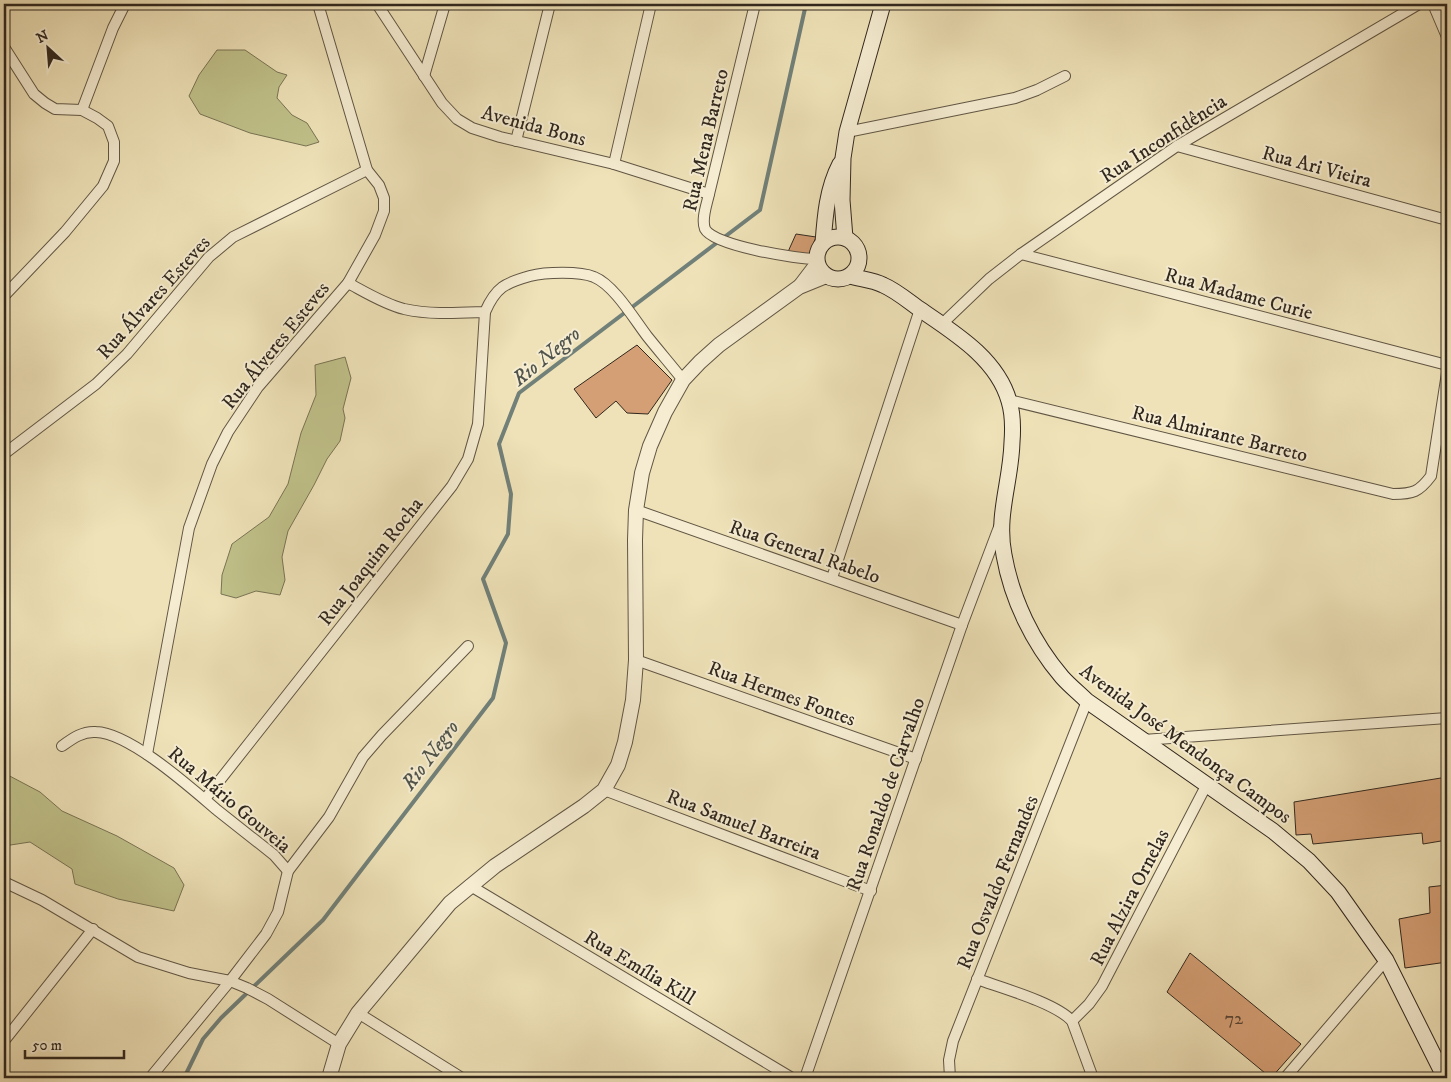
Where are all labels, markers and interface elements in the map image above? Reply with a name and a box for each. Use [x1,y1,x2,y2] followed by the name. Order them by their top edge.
[22,22,72,72] north arrow
[34,26,52,48] text: N
[678,67,735,214] street label: Rua Mena Barreto
[1096,89,1232,189] street label: Rua Inconfidência
[479,100,589,152] street label: Avenida Bons
[1259,141,1375,194] street label: Rua Ari Vieira
[91,230,216,365] street label: Rua Álvares Esteves
[1162,263,1315,326] street label: Rua Madame Curie
[216,276,336,415] street label: Rua Álveres Esteves
[506,321,586,393] water label: Rio Negro
[1129,401,1310,468] street label: Rua Almirante Barreto
[313,492,429,631] street label: Rua Joaquim Rocha
[726,515,883,590] street label: Rua General Rabelo
[704,656,859,733] street label: Rua Hermes Fontes
[1074,659,1296,830] street label: Avenida José Mendonça Campos
[842,694,931,895] street label: Rua Ronaldo de Carvalho
[396,715,466,796] water label: Rio Negro
[162,741,296,859] street label: Rua Mário Gouveia
[663,784,825,867] street label: Rua Samuel Barreira
[952,792,1045,973] street label: Rua Osvaldo Fernandes
[1085,825,1176,970] street label: Rua Alzira Ornelas
[579,925,699,1011] street label: Rua Emília Kill
[1225,1008,1243,1030] house number: 72
[25,1027,124,1059] scale bar
[32,1036,62,1055] text: 50 m

